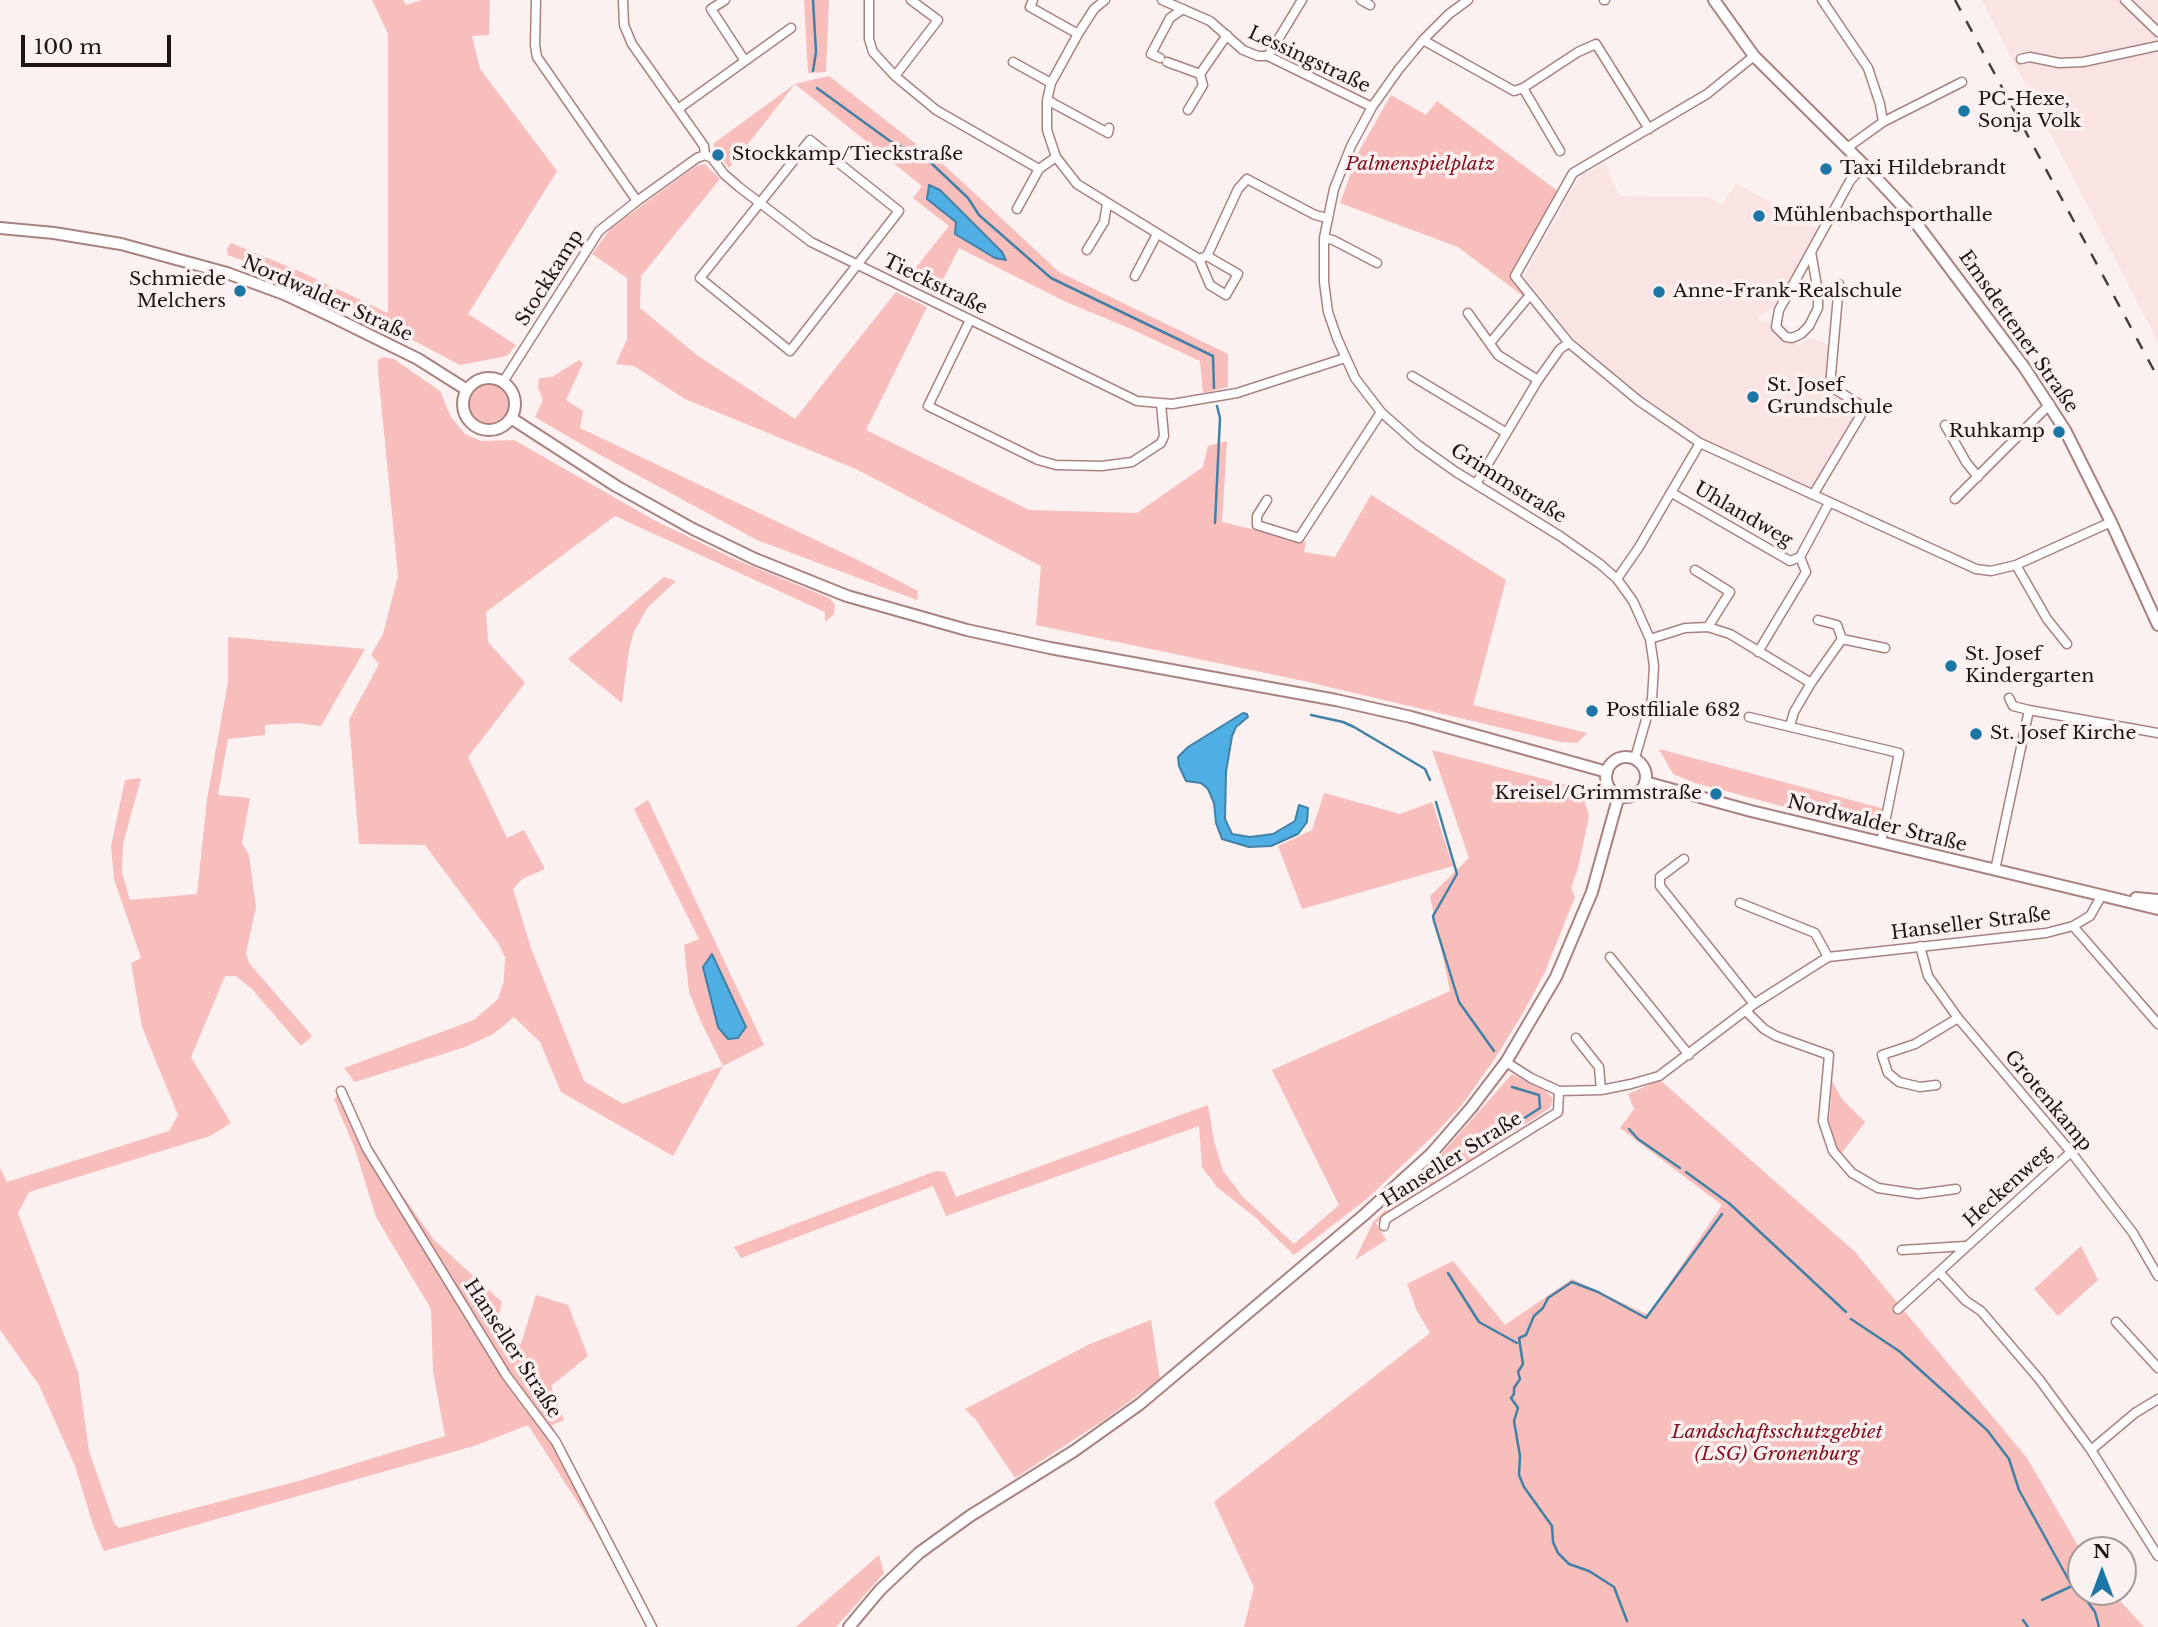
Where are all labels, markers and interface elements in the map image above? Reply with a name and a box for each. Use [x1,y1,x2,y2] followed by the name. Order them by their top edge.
[24,21,175,65] scale bar
[1244,22,1374,98] street label: Lessingstraße
[34,34,102,60] text: 100 m
[1978,89,2081,133] place label: PC-Hexe, Sonja Volk
[1956,103,1972,119] marker: PC-Hexe, Sonja Volk
[732,144,963,166] place label: Stockkamp/Tieckstraße
[710,147,726,163] marker: Stockkamp/Tieckstraße
[1345,154,1495,176] park label: Palmenspielplatz
[1840,158,2006,180] place label: Taxi Hildebrandt
[1818,161,1834,177] marker: Taxi Hildebrandt
[1773,205,1993,227] place label: Mühlenbachsporthalle
[1751,208,1767,224] marker: Mühlenbachsporthalle
[511,226,589,330] street label: Stockkamp
[1953,246,2083,418] street label: Emsdettener Straße
[879,250,991,320] street label: Tieckstraße
[238,251,416,347] street label: Nordwalder Straße
[129,269,226,313] place label: Schmiede Melchers
[1673,281,1902,303] place label: Anne-Frank-Realschule
[232,283,248,299] marker: Schmiede Melchers
[1651,284,1667,300] marker: Anne-Frank-Realschule
[1767,375,1893,419] place label: St. Josef Grundschule
[1745,389,1761,405] marker: St. Josef Grundschule
[1949,421,2045,443] place label: Ruhkamp
[2051,424,2067,440] marker: Ruhkamp
[1446,439,1570,529] street label: Grimmstraße
[1690,478,1796,552] street label: Uhlandweg
[1965,644,2094,688] place label: St. Josef Kindergarten
[1943,658,1959,674] marker: St. Josef Kindergarten
[1606,700,1740,722] place label: Postfiliale 682
[1584,703,1600,719] marker: Postfiliale 682
[1990,723,2136,745] place label: St. Josef Kirche
[1968,726,1984,742] marker: St. Josef Kirche
[1494,783,1702,805] place label: Kreisel/Grimmstraße
[1708,786,1724,802] marker: Kreisel/Grimmstraße
[1785,791,1969,857] street label: Nordwalder Straße
[1890,903,2052,945] street label: Hanseller Straße
[1999,1046,2097,1156] street label: Grotenkamp
[1378,1108,1526,1212] street label: Hanseller Straße
[1959,1141,2057,1233] street label: Heckenweg
[459,1275,565,1423] street label: Hanseller Straße
[1671,1422,1883,1466] park label: Landschaftsschutzgebiet (LSG) Gronenburg
[2067,1536,2137,1606] north arrow
[2093,1540,2111,1563] text: N

